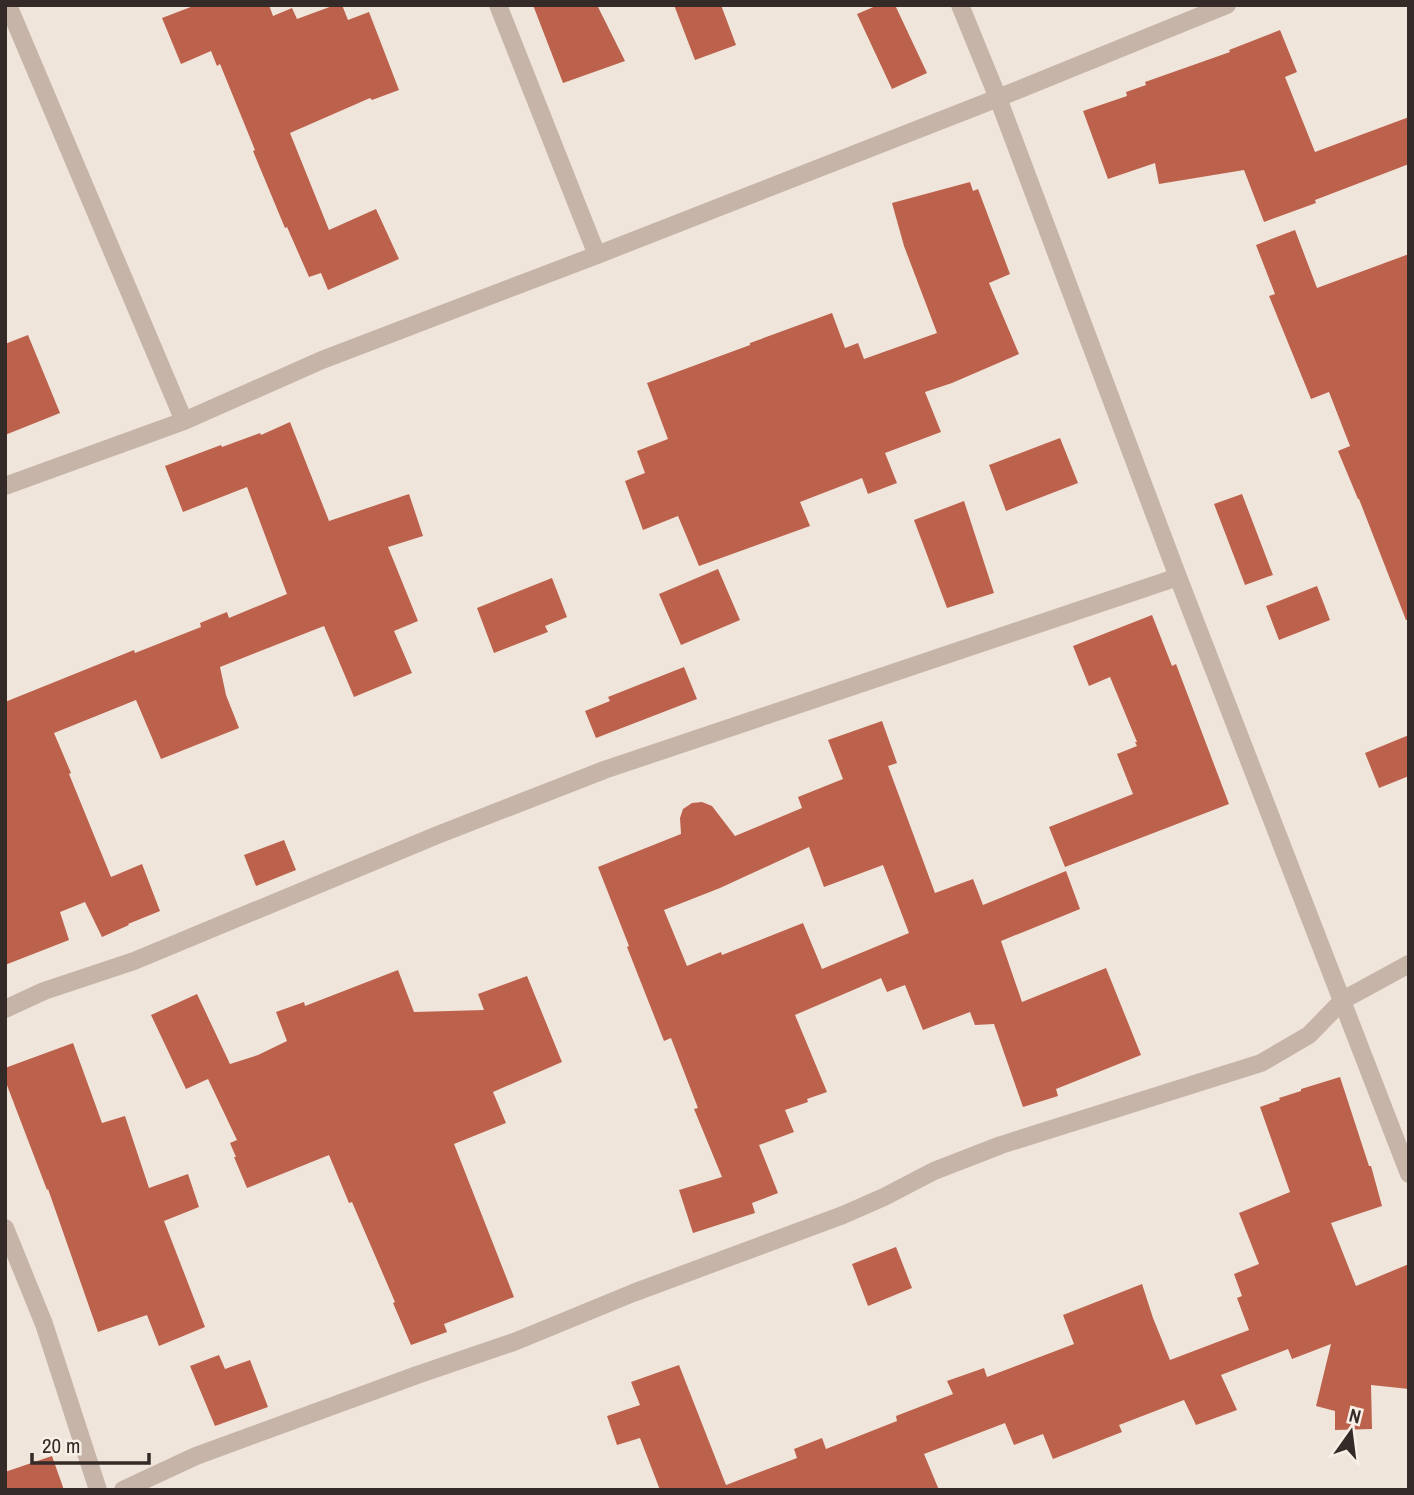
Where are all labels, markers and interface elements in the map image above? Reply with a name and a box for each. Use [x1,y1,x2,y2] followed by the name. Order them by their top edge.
[1316,1397,1386,1467] north arrow
[1347,1402,1364,1429] text: N
[32,1422,149,1466] scale bar
[42,1431,80,1460] text: 20 m

